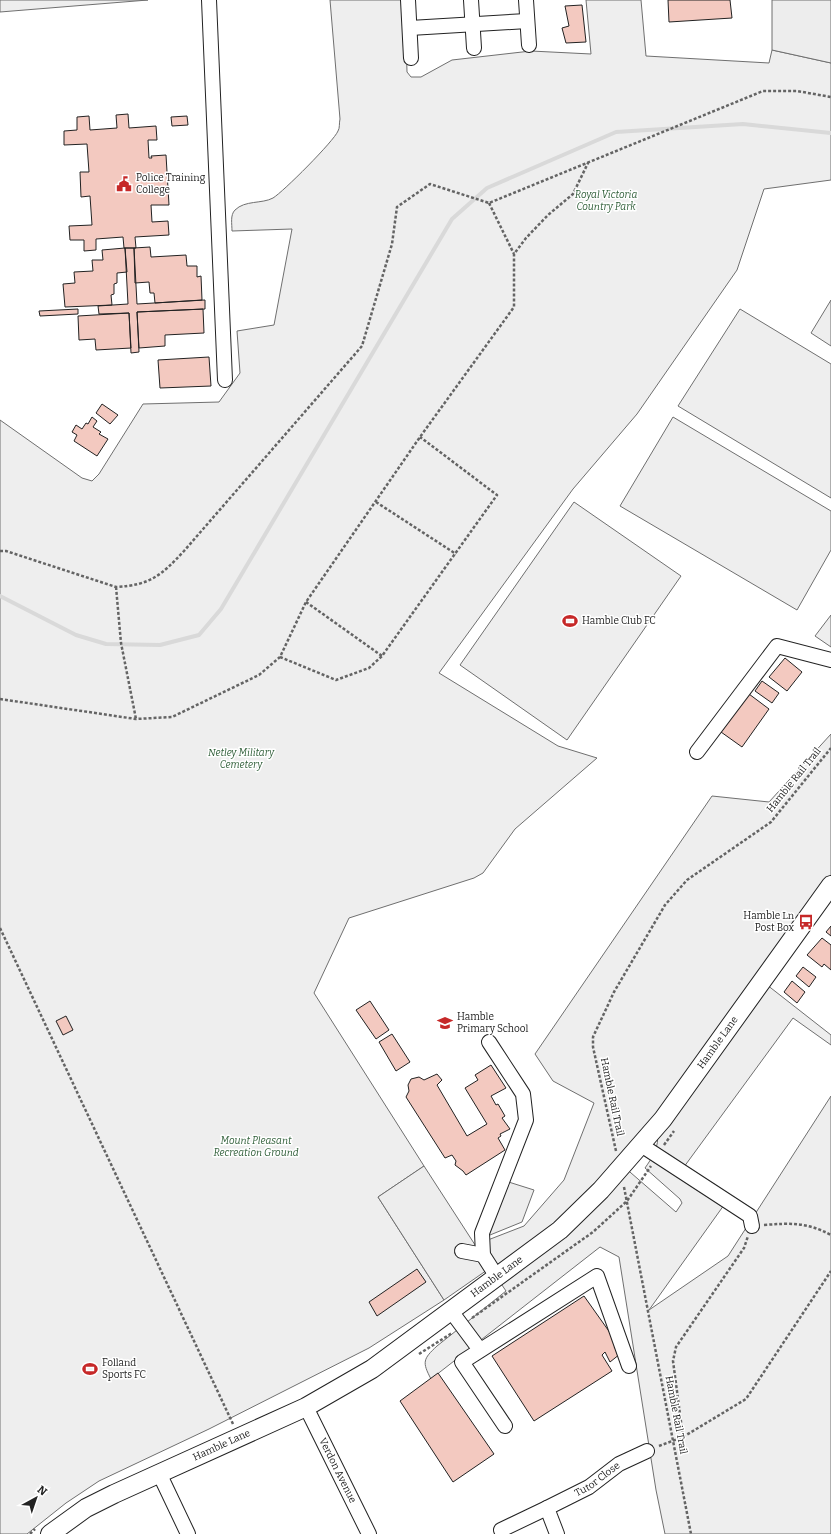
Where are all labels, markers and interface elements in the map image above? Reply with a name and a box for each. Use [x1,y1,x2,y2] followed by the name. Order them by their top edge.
[136,172,206,196] place label: Police Training College
[115,175,133,193] public building icon: Police Training College
[575,189,637,213] park label: Royal Victoria Country Park
[561,612,579,630] sports icon: Hamble Club FC
[582,615,656,627] place label: Hamble Club FC
[764,745,824,815] street label: Hamble Rail Trail
[208,747,275,771] park label: Netley Military Cemetery
[743,910,795,934] place label: Hamble Ln Post Box
[797,913,815,931] bus stop icon: Hamble Ln Post Box
[457,1011,529,1035] place label: Hamble Primary School
[436,1014,454,1032] school or university icon: Hamble Primary School
[695,1014,741,1071] street label: Hamble Lane
[598,1057,626,1137] street label: Hamble Rail Trail
[213,1135,299,1159] park label: Mount Pleasant Recreation Ground
[469,1253,525,1300] street label: Hamble Lane
[102,1357,146,1381] place label: Folland Sports FC
[81,1360,99,1378] sports icon: Folland Sports FC
[663,1375,690,1455] street label: Hamble Rail Trail
[191,1427,252,1463] street label: Hamble Lane
[316,1436,359,1505] street label: Verdon Avenue
[573,1459,622,1499] street label: Tutor Close
[16,1478,56,1518] north arrow
[35,1483,50,1499] text: N

